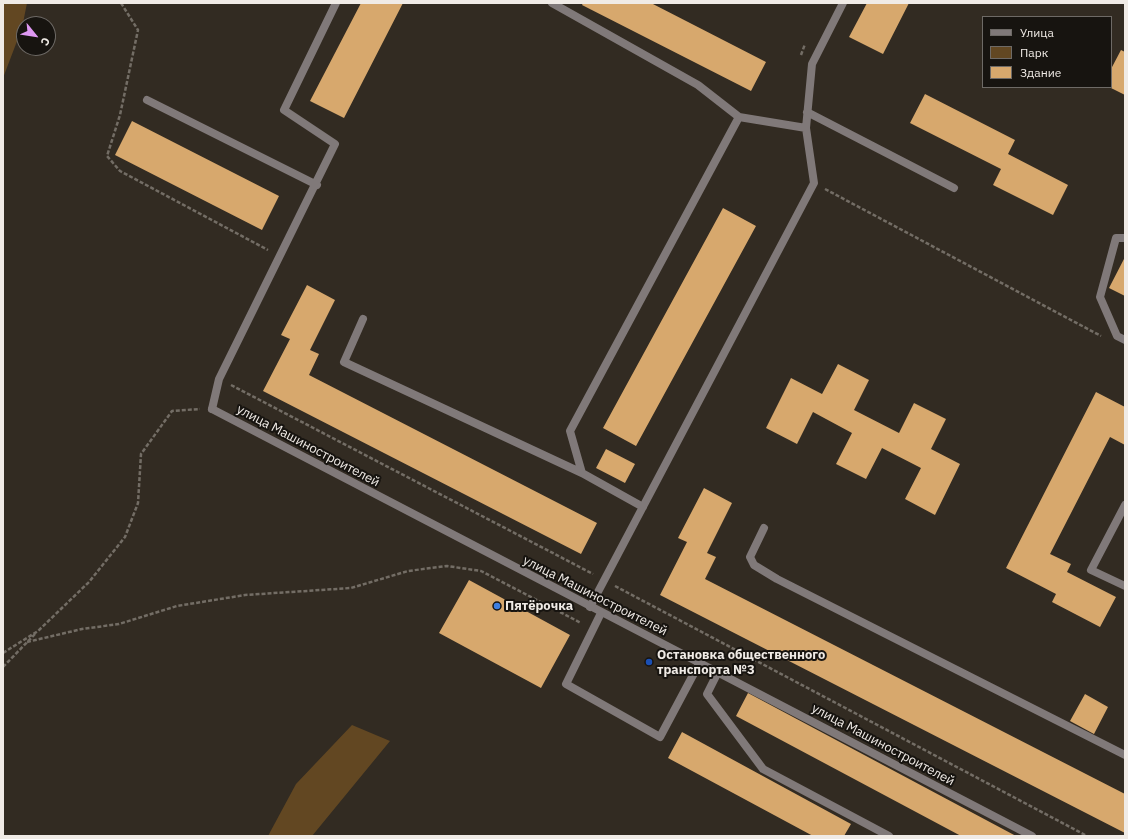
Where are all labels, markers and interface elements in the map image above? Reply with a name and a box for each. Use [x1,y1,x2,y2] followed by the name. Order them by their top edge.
[16,16,56,56] north arrow
[982,16,1112,88] legend
[1020,25,1054,40] text: Улица
[38,35,53,48] text: С
[1020,45,1048,60] text: Парк
[1020,65,1061,80] text: Здание
[234,402,382,490] street label: улица Машиностроителей
[520,553,670,639] street label: улица Машиностроителей
[505,598,573,614] place label: Пятёрочка
[492,601,502,611] marker: Пятёрочка
[657,647,825,678] place label: Остановка общественного транспорта №3
[644,657,654,667] marker: Остановка общественного транспорта №3
[809,701,957,789] street label: улица Машиностроителей

